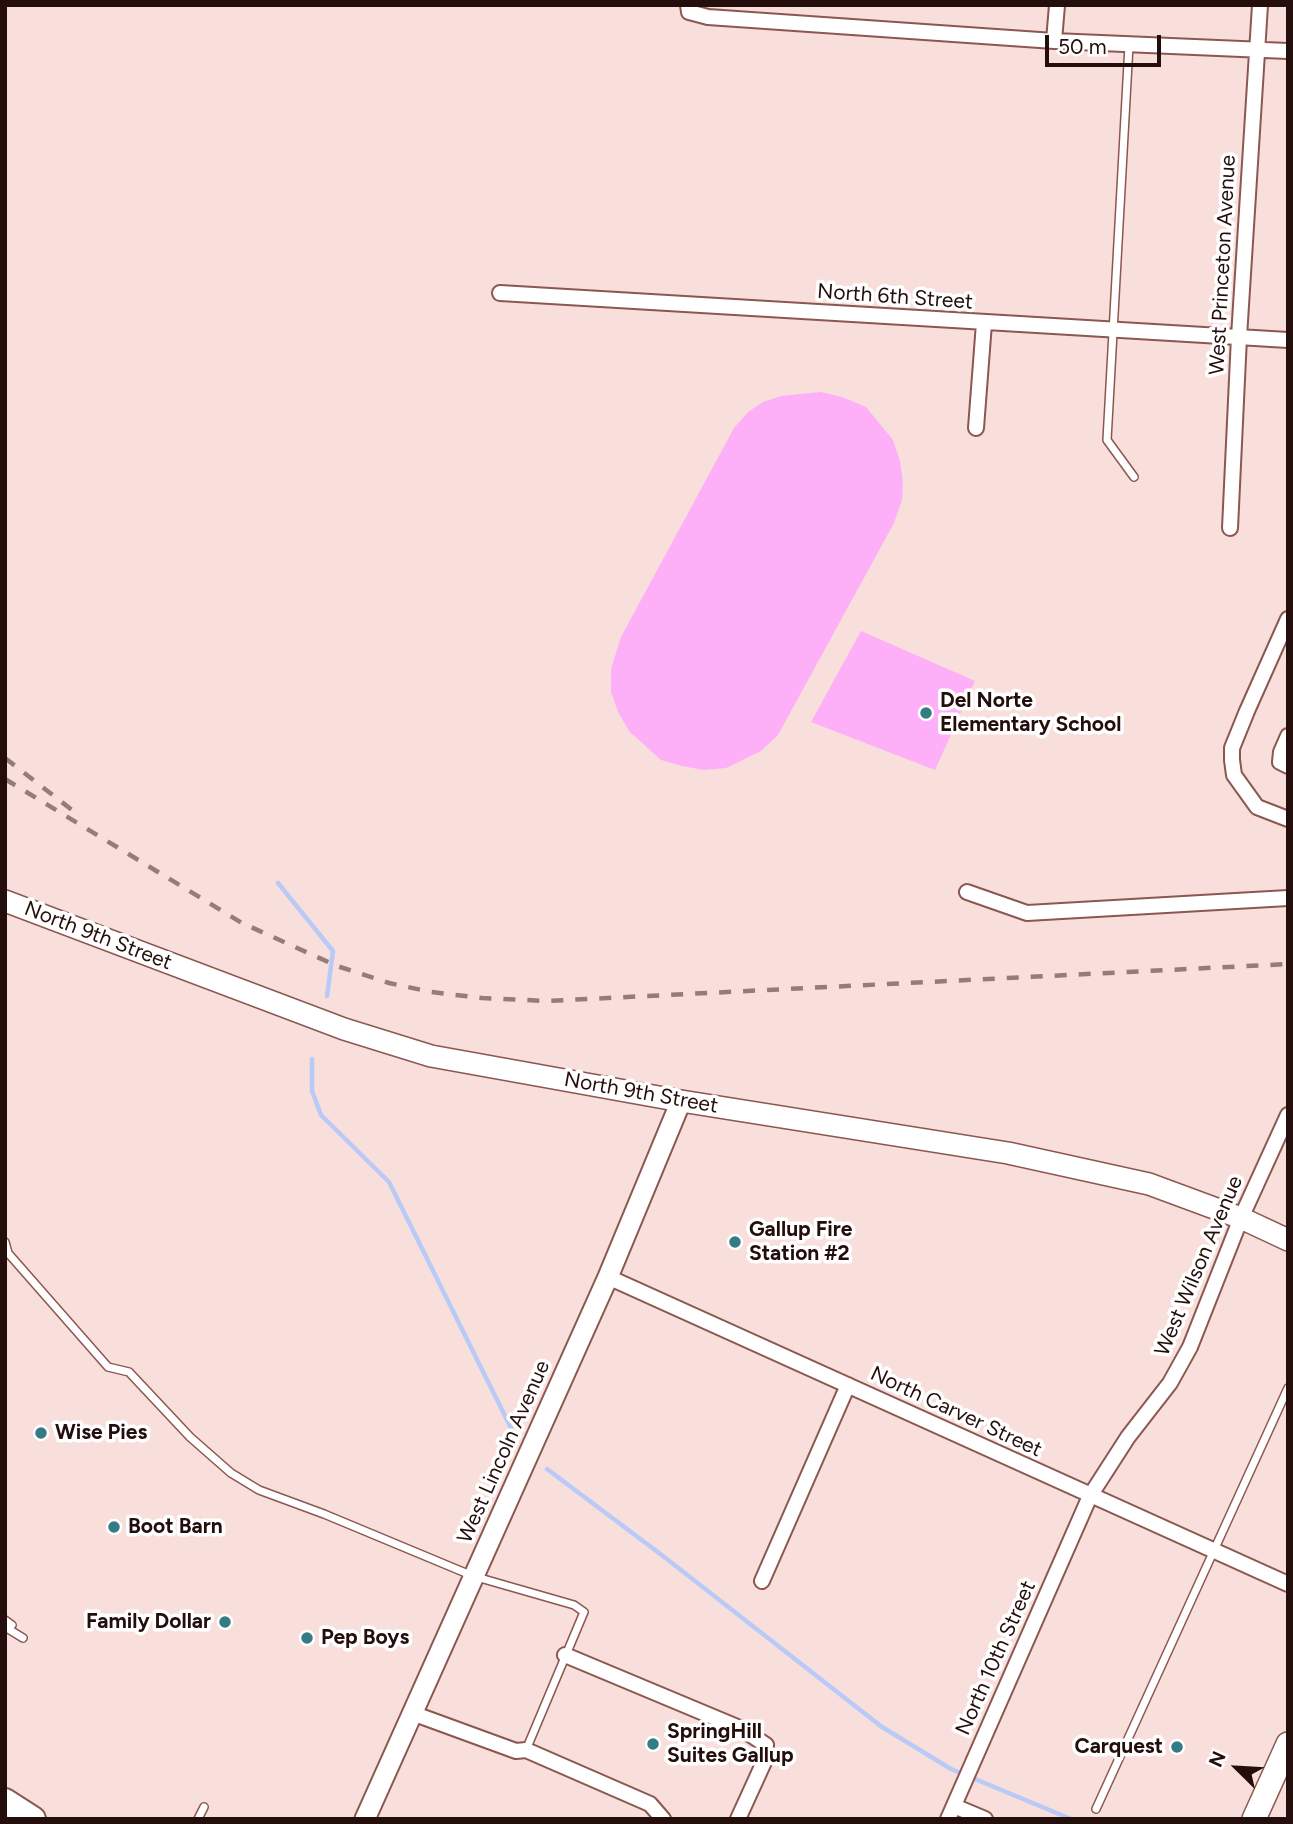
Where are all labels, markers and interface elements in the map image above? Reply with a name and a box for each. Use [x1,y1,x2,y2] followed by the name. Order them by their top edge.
[1048,21,1164,65] scale bar
[1058,34,1107,59] text: 50 m
[1205,154,1241,376] street label: West Princeton Avenue
[816,279,974,315] street label: North 6th Street
[940,688,1121,738] place label: Del Norte Elementary School
[918,705,934,721] marker: Del Norte Elementary School
[21,896,175,976] street label: North 9th Street
[562,1067,720,1119] street label: North 9th Street
[1150,1172,1248,1360] street label: West Wilson Avenue
[749,1217,852,1267] place label: Gallup Fire Station #2
[727,1234,743,1250] marker: Gallup Fire Station #2
[452,1357,556,1547] street label: West Lincoln Avenue
[866,1361,1046,1463] street label: North Carver Street
[55,1420,147,1446] place label: Wise Pies
[33,1425,49,1441] marker: Wise Pies
[128,1514,223,1540] place label: Boot Barn
[106,1519,122,1535] marker: Boot Barn
[951,1577,1041,1739] street label: North 10th Street
[86,1609,211,1635] place label: Family Dollar
[217,1614,233,1630] marker: Family Dollar
[321,1625,409,1651] place label: Pep Boys
[299,1630,315,1646] marker: Pep Boys
[667,1719,794,1769] place label: SpringHill Suites Gallup
[1202,1733,1272,1803] north arrow
[1074,1734,1163,1760] place label: Carquest
[645,1736,661,1752] marker: SpringHill Suites Gallup
[1169,1739,1185,1755] marker: Carquest
[1204,1748,1231,1771] text: N

